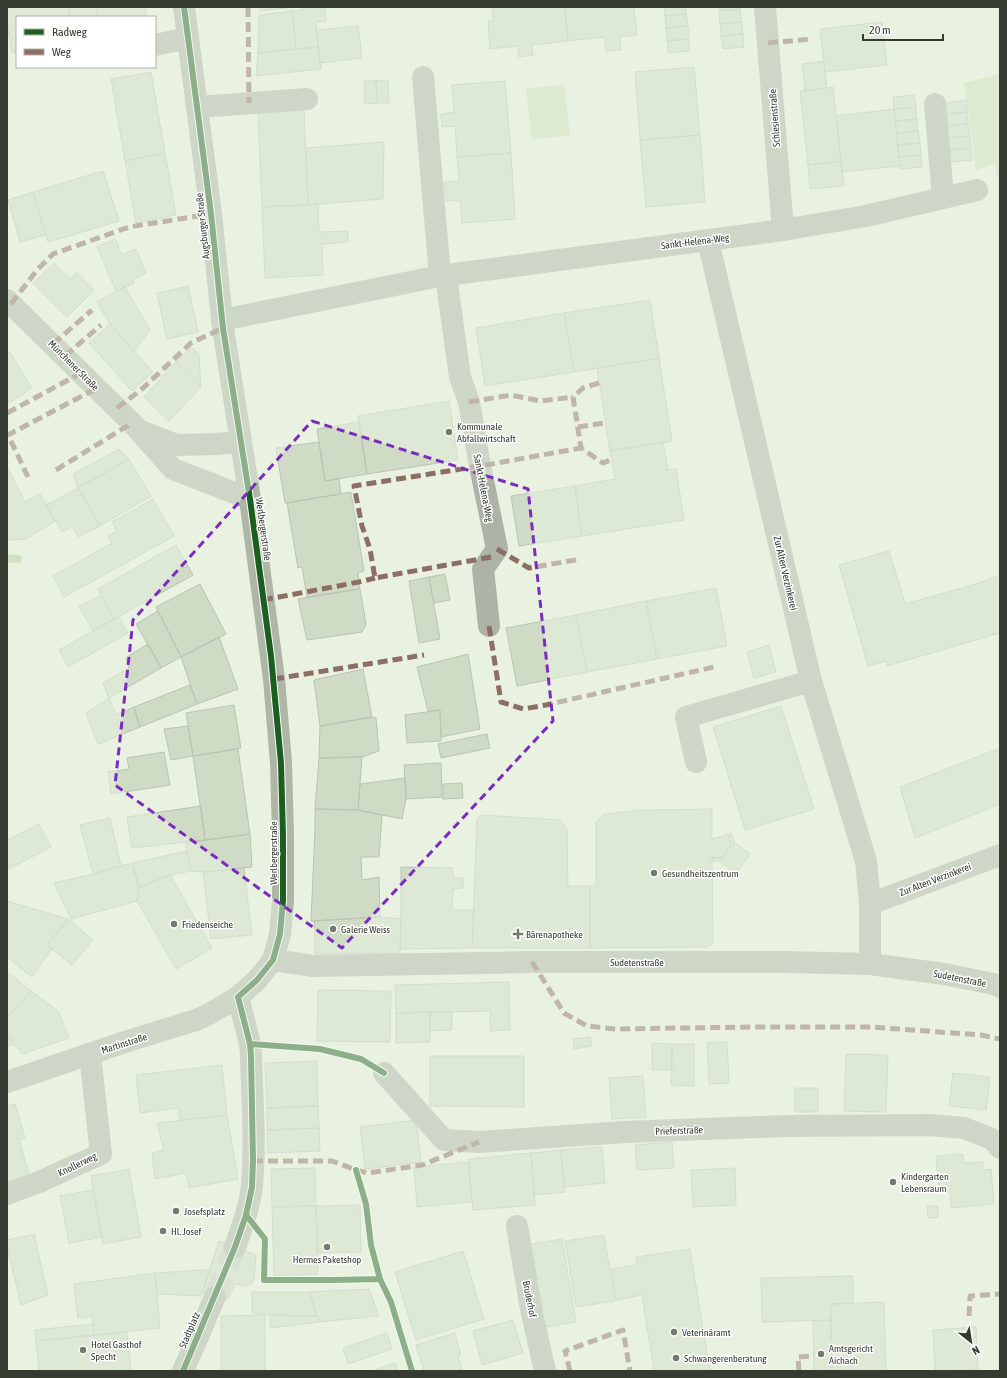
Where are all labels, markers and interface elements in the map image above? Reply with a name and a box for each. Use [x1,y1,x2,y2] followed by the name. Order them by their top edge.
[16,16,156,68] legend
[863,16,943,42] scale bar
[869,23,891,37] text: 20 m
[52,25,88,39] text: Radweg
[52,45,72,59] text: Weg
[767,88,782,147] street label: Schlesienstraße
[194,192,211,260] street label: Augsburger Straße
[660,232,731,251] street label: Sankt-Helena-Weg
[46,338,102,393] street label: Münchener Straße
[457,421,516,444] place label: Kommunale Abfallwirtschaft
[444,427,454,437] marker: Kommunale Abfallwirtschaft
[472,453,496,524] street label: Sankt-Helena-Weg
[254,497,273,562] street label: Werlbergerstraße
[772,535,799,611] street label: Zur Alten Verzinkerei
[268,821,279,885] street label: Werlbergerstraße
[898,861,973,898] street label: Zur Alten Verzinkerei
[649,868,659,878] marker: Gesundheitszentrum
[662,868,739,879] place label: Gesundheitszentrum
[169,919,179,929] marker: Friedenseiche
[182,919,234,930] place label: Friedenseiche
[328,924,338,934] marker: Galerie Weiss
[341,924,391,935] place label: Galerie Weiss
[513,929,523,939] marker: Bärenapotheke
[526,929,583,940] place label: Bärenapotheke
[610,957,664,968] street label: Sudetenstraße
[933,968,988,989] street label: Sudetenstraße
[100,1031,149,1056] street label: Martinstraße
[655,1124,704,1137] street label: Prieferstraße
[56,1150,99,1179] street label: Knollerweg
[901,1171,949,1194] place label: Kindergarten Lebensraum
[888,1177,898,1187] marker: Kindergarten Lebensraum
[171,1206,181,1216] marker: Josefsplatz
[184,1206,225,1217] place label: Josefsplatz
[158,1226,168,1236] marker: Hl. Josef
[171,1226,202,1237] place label: Hl. Josef
[322,1242,332,1252] marker: Hermes Paketshop
[293,1254,362,1265] place label: Hermes Paketshop
[521,1280,538,1319] street label: Bruderhof
[177,1310,202,1350] street label: Stadtplatz
[951,1322,991,1362] north arrow
[669,1327,679,1337] marker: Veterinäramt
[682,1327,731,1338] place label: Veterinäramt
[91,1339,142,1362] place label: Hotel Gasthof Specht
[829,1343,873,1366] place label: Amtsgericht Aichach
[970,1344,982,1357] text: N
[78,1345,88,1355] marker: Hotel Gasthof Specht
[816,1349,826,1359] marker: Amtsgericht Aichach
[671,1353,681,1363] marker: Schwangerenberatung
[684,1353,767,1364] place label: Schwangerenberatung

